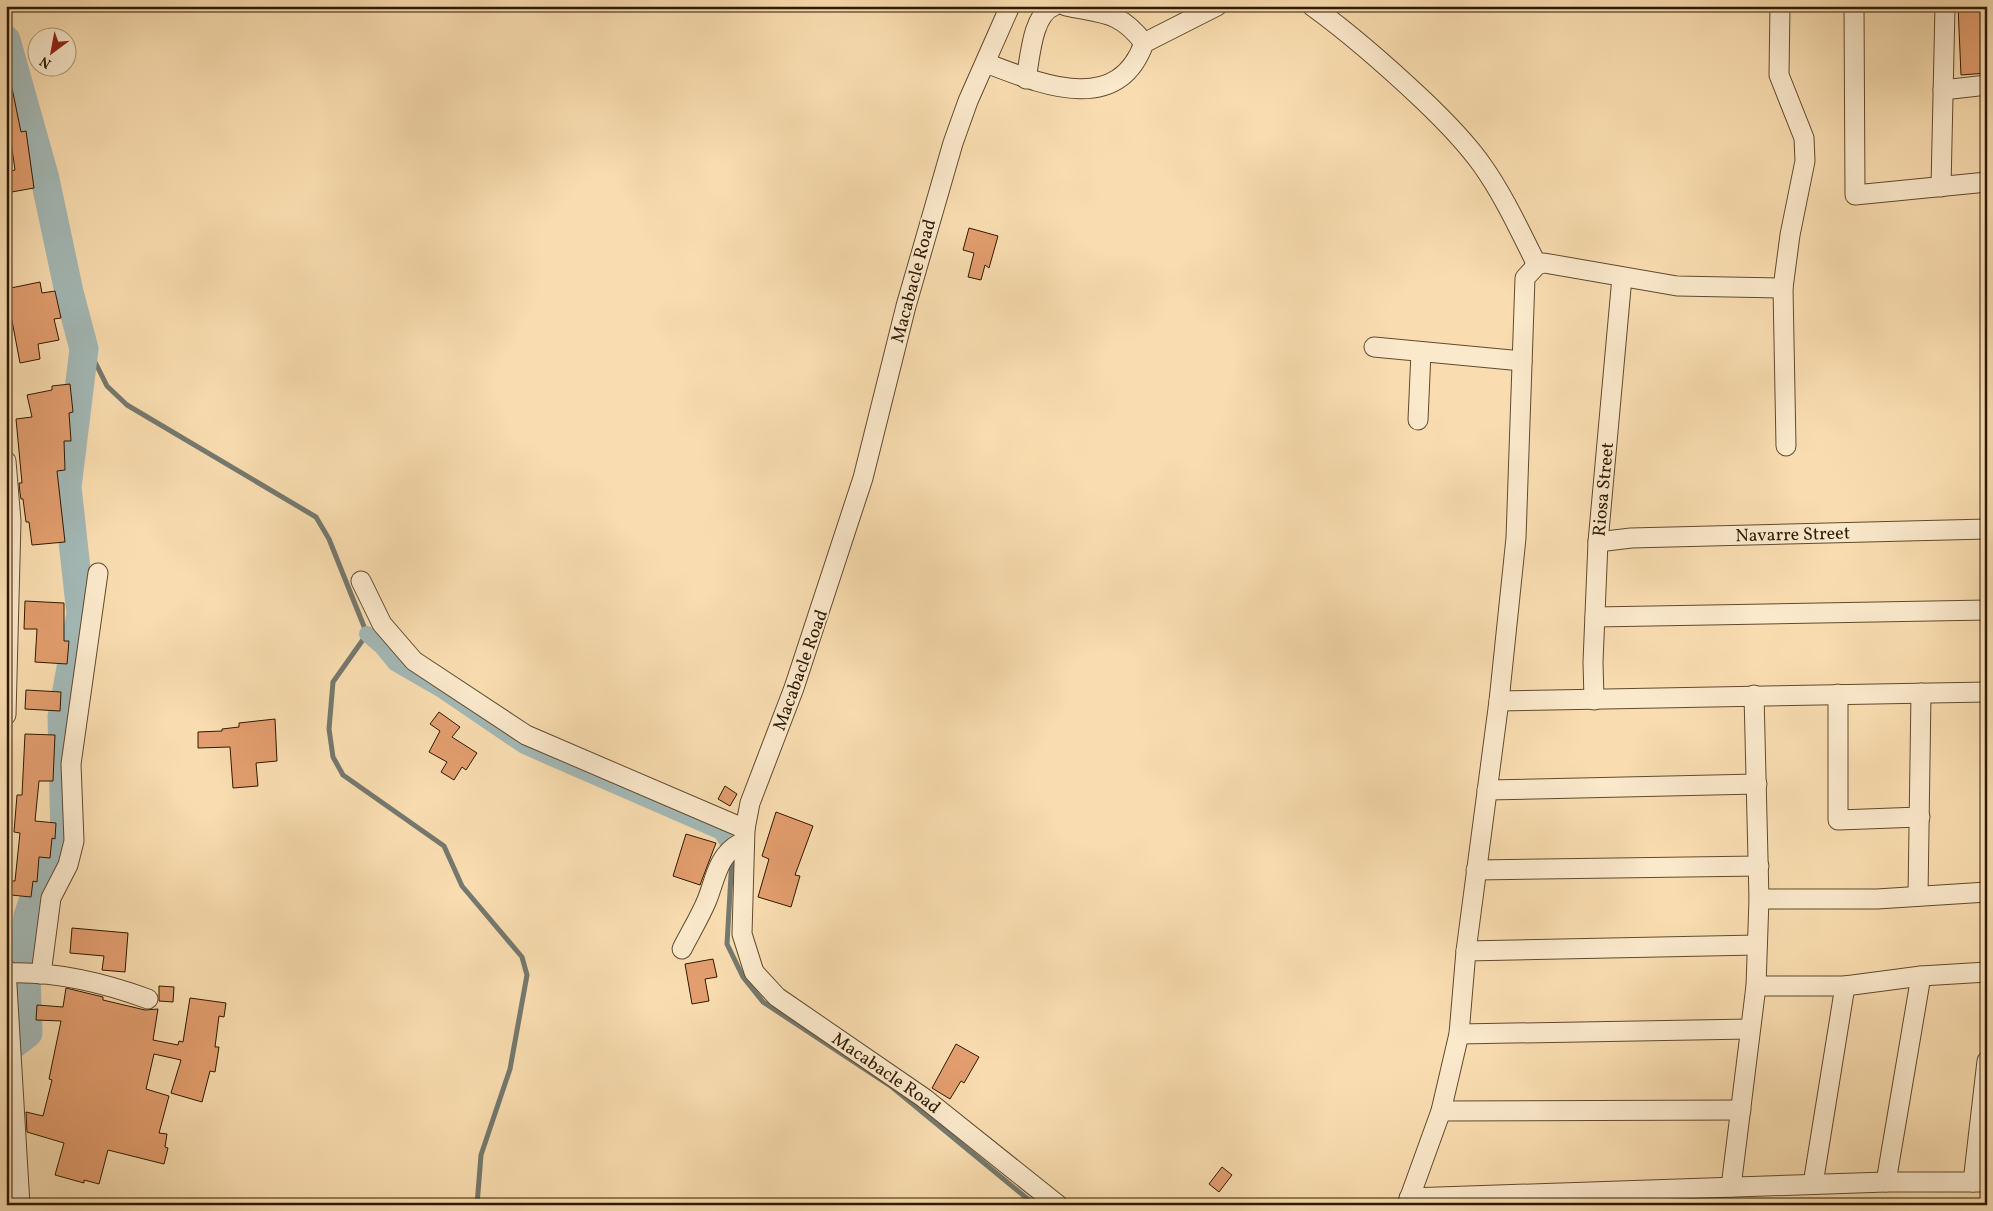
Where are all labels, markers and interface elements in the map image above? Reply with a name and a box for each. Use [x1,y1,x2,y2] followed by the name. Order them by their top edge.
[28,28,78,78] north arrow
[37,51,55,73] text: N
[886,217,943,346] street label: Macabacle Road
[1588,441,1621,538] street label: Riosa Street
[1735,521,1850,549] street label: Navarre Street
[768,606,835,735] street label: Macabacle Road
[826,1027,945,1120] street label: Macabacle Road

